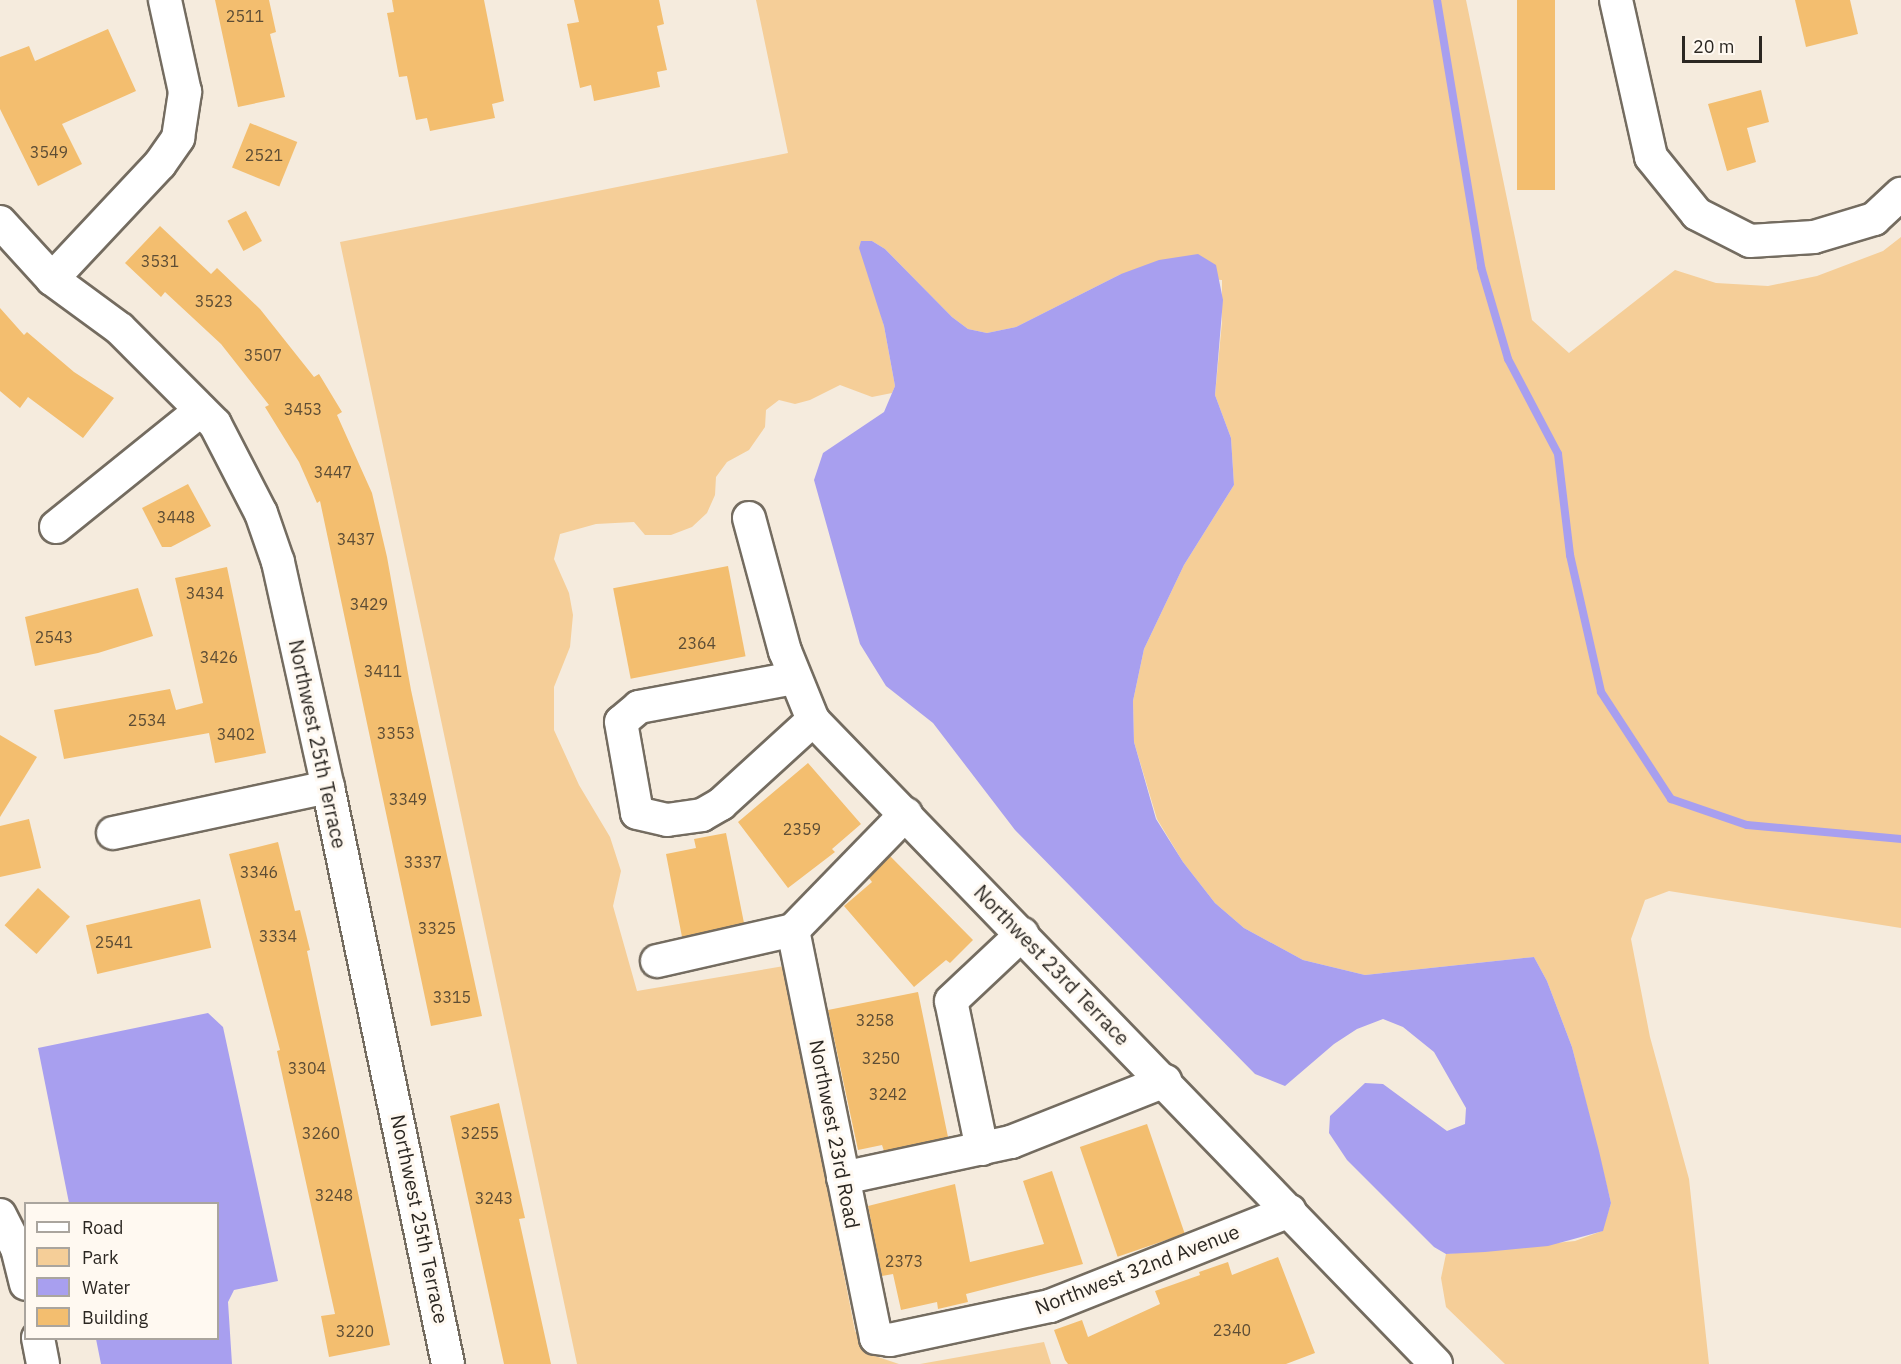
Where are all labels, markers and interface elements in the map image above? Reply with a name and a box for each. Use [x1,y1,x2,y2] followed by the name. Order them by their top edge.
[226,6,264,26] house number: 2511
[1685,24,1764,62] scale bar
[1693,35,1735,58] text: 20 m
[30,142,68,162] house number: 3549
[245,145,283,165] house number: 2521
[141,251,179,271] house number: 3531
[195,291,233,311] house number: 3523
[244,345,282,365] house number: 3507
[284,399,322,419] house number: 3453
[314,462,352,482] house number: 3447
[157,507,195,527] house number: 3448
[337,529,375,549] house number: 3437
[186,583,224,603] house number: 3434
[350,594,388,614] house number: 3429
[35,627,73,647] house number: 2543
[678,633,716,653] house number: 2364
[284,637,352,851] street label: Northwest 25th Terrace
[200,647,238,667] house number: 3426
[364,661,402,681] house number: 3411
[128,710,166,730] house number: 2534
[377,723,415,743] house number: 3353
[217,724,255,744] house number: 3402
[389,789,427,809] house number: 3349
[783,819,821,839] house number: 2359
[404,852,442,872] house number: 3337
[240,862,278,882] house number: 3346
[969,880,1135,1050] street label: Northwest 23rd Terrace
[418,918,456,938] house number: 3325
[259,926,297,946] house number: 3334
[95,932,133,952] house number: 2541
[433,987,471,1007] house number: 3315
[856,1010,894,1030] house number: 3258
[805,1037,865,1231] street label: Northwest 23rd Road
[862,1048,900,1068] house number: 3250
[288,1058,326,1078] house number: 3304
[869,1084,907,1104] house number: 3242
[386,1112,454,1326] street label: Northwest 25th Terrace
[302,1123,340,1143] house number: 3260
[461,1123,499,1143] house number: 3255
[315,1185,353,1205] house number: 3248
[475,1188,513,1208] house number: 3243
[24,1202,219,1340] legend
[82,1216,123,1239] text: Road
[1031,1219,1243,1319] street label: Northwest 32nd Avenue
[82,1246,118,1269] text: Park
[885,1251,923,1271] house number: 2373
[82,1276,130,1299] text: Water
[82,1306,148,1329] text: Building
[1213,1320,1251,1340] house number: 2340
[336,1321,374,1341] house number: 3220

